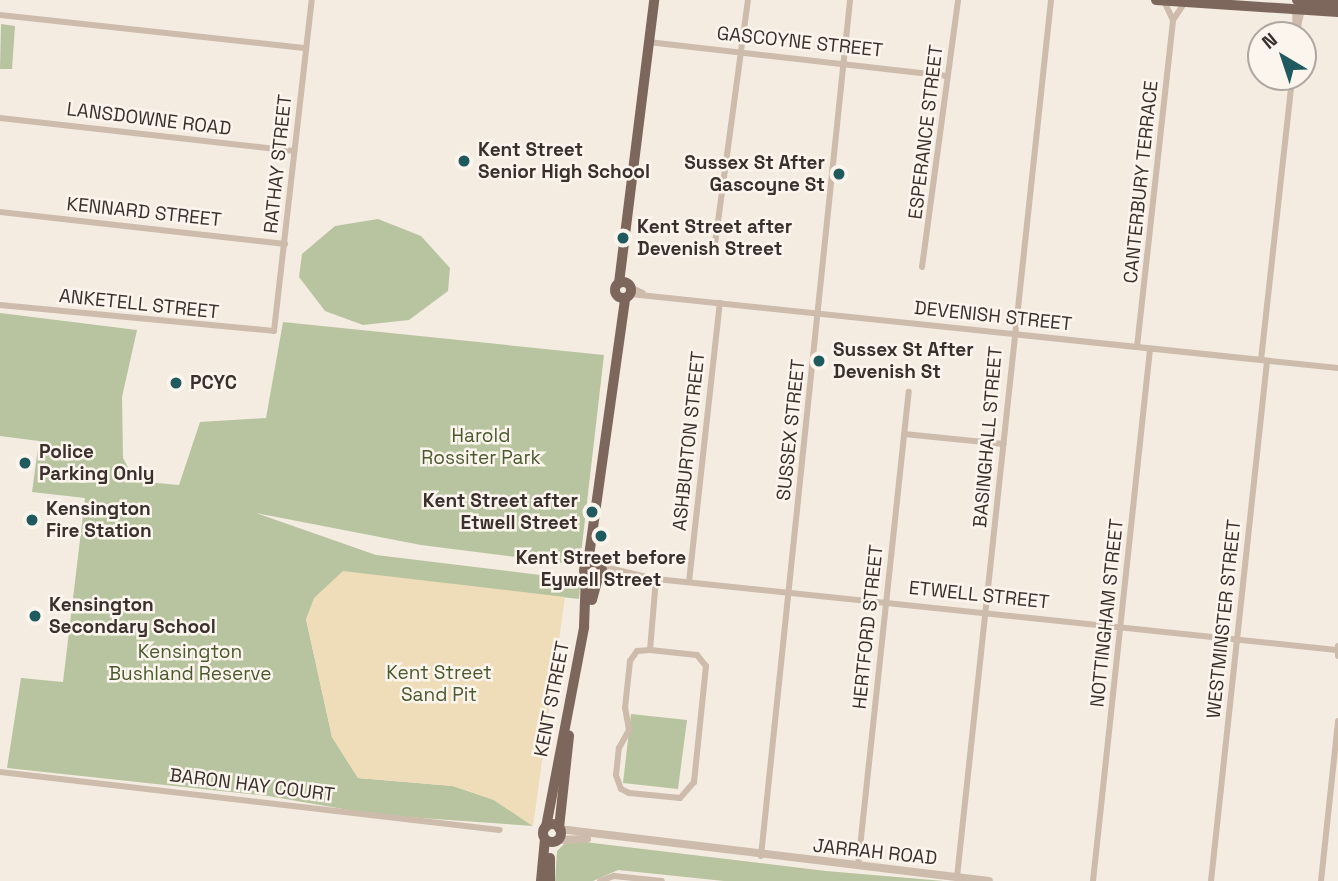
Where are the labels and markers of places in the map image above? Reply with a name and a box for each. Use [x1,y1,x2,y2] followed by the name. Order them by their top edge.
[478,139,650,183] place label: Kent Street Senior High School
[684,152,825,196] place label: Sussex St After Gascoyne St
[456,153,472,169] marker: Kent Street Senior High School
[831,166,847,182] marker: Sussex St After Gascoyne St
[637,216,792,260] place label: Kent Street after Devenish Street
[615,230,631,246] marker: Kent Street after Devenish Street
[833,339,974,383] place label: Sussex St After Devenish St
[811,353,827,369] marker: Sussex St After Devenish St
[190,372,237,394] place label: PCYC
[168,375,184,391] marker: PCYC
[39,441,155,485] place label: Police Parking Only
[17,455,33,471] marker: Police Parking Only
[423,490,578,534] place label: Kent Street after Etwell Street
[46,498,152,542] place label: Kensington Fire Station
[584,504,600,520] marker: Kent Street after Etwell Street
[24,512,40,528] marker: Kensington Fire Station
[593,528,609,544] marker: Kent Street before Eywell Street
[516,547,686,591] place label: Kent Street before Eywell Street
[49,594,216,638] place label: Kensington Secondary School
[27,608,43,624] marker: Kensington Secondary School

